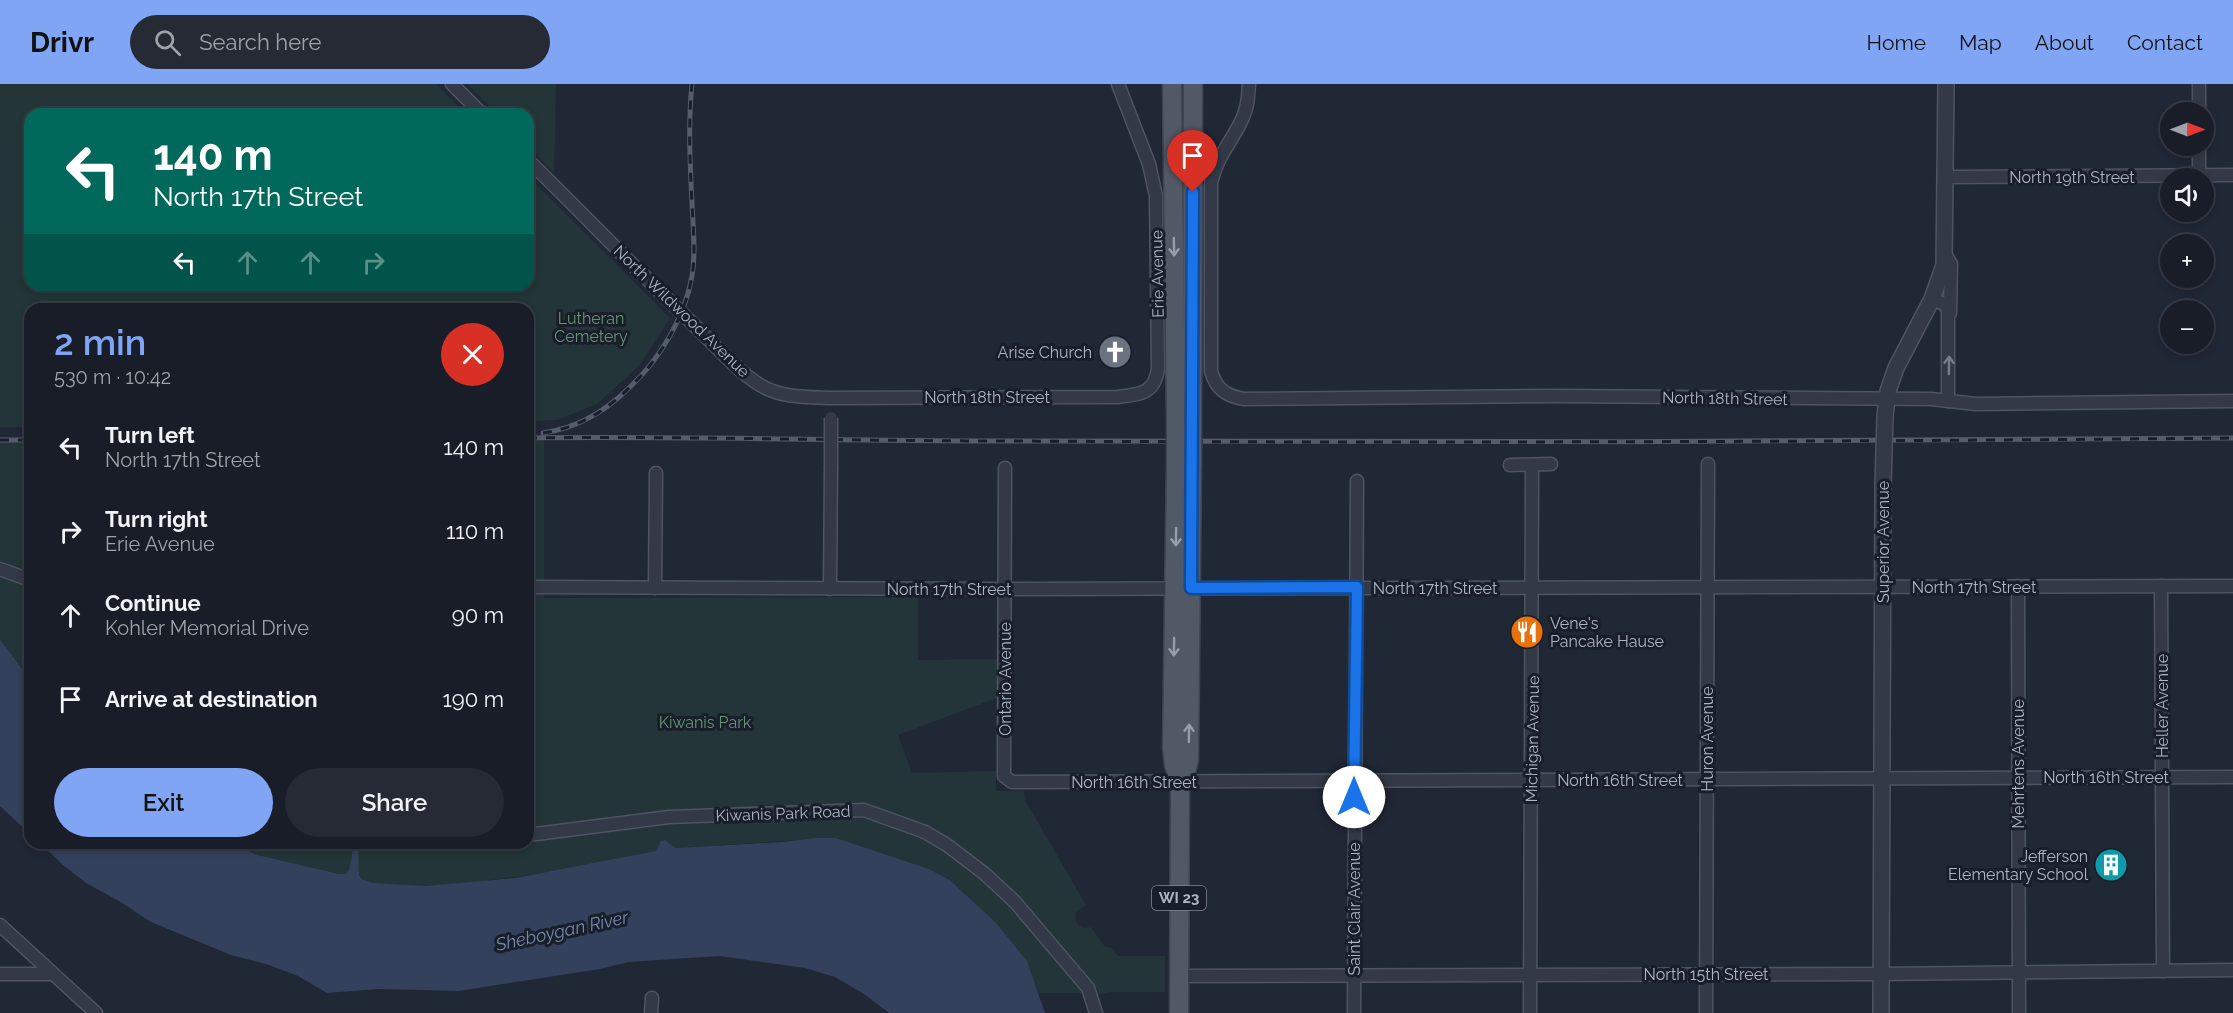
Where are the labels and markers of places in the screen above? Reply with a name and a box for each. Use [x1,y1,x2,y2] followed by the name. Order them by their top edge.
[1167,130,1218,192] pin
[1097,334,1133,370] church icon: Arise Church
[998,343,1092,362] place label: Arise Church
[1509,614,1545,650] restaurant icon: Vene's Pancake Hause
[1550,614,1664,651] place label: Vene's Pancake Hause
[1948,847,2089,884] place label: Jefferson Elementary School
[2093,847,2129,883] building icon: Jefferson Elementary School

